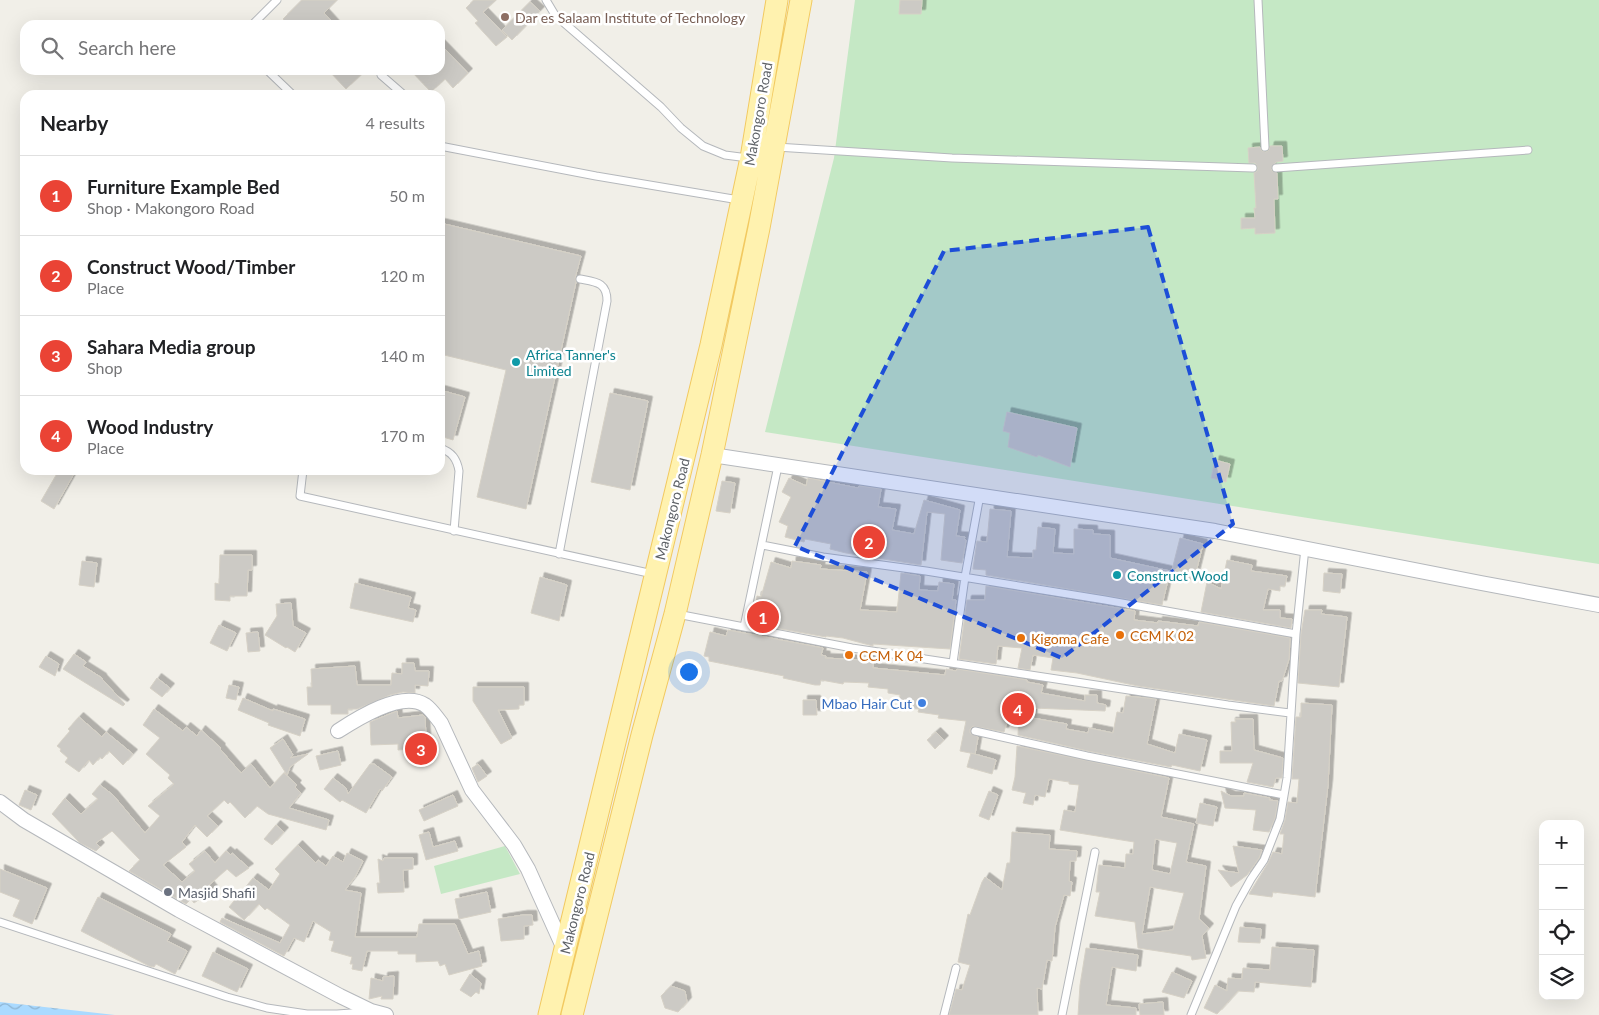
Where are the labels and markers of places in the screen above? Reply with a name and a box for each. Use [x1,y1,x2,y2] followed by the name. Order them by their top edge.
[515,9,746,26] place label: Dar es Salaam Institute of Technology
[499,11,511,23] marker: Dar es Salaam Institute of Technology
[526,346,616,379] place label: Africa Tanner's Limited
[510,356,522,368] marker: Africa Tanner's Limited
[853,523,885,561] pin: 2
[1127,567,1228,584] place label: Construct Wood
[1111,569,1123,581] marker: Construct Wood
[747,598,779,636] pin: 1
[1130,627,1194,644] place label: CCM K 02
[1114,629,1126,641] marker: CCM K 02
[1031,630,1109,647] place label: Kigoma Cafe
[1015,632,1027,644] marker: Kigoma Cafe
[859,647,923,664] place label: CCM K 04
[843,649,855,661] marker: CCM K 04
[1002,690,1034,728] pin: 4
[822,695,912,712] place label: Mbao Hair Cut
[916,697,928,709] marker: Mbao Hair Cut
[405,730,437,768] pin: 3
[178,884,255,901] place label: Masjid Shafii
[162,886,174,898] marker: Masjid Shafii

